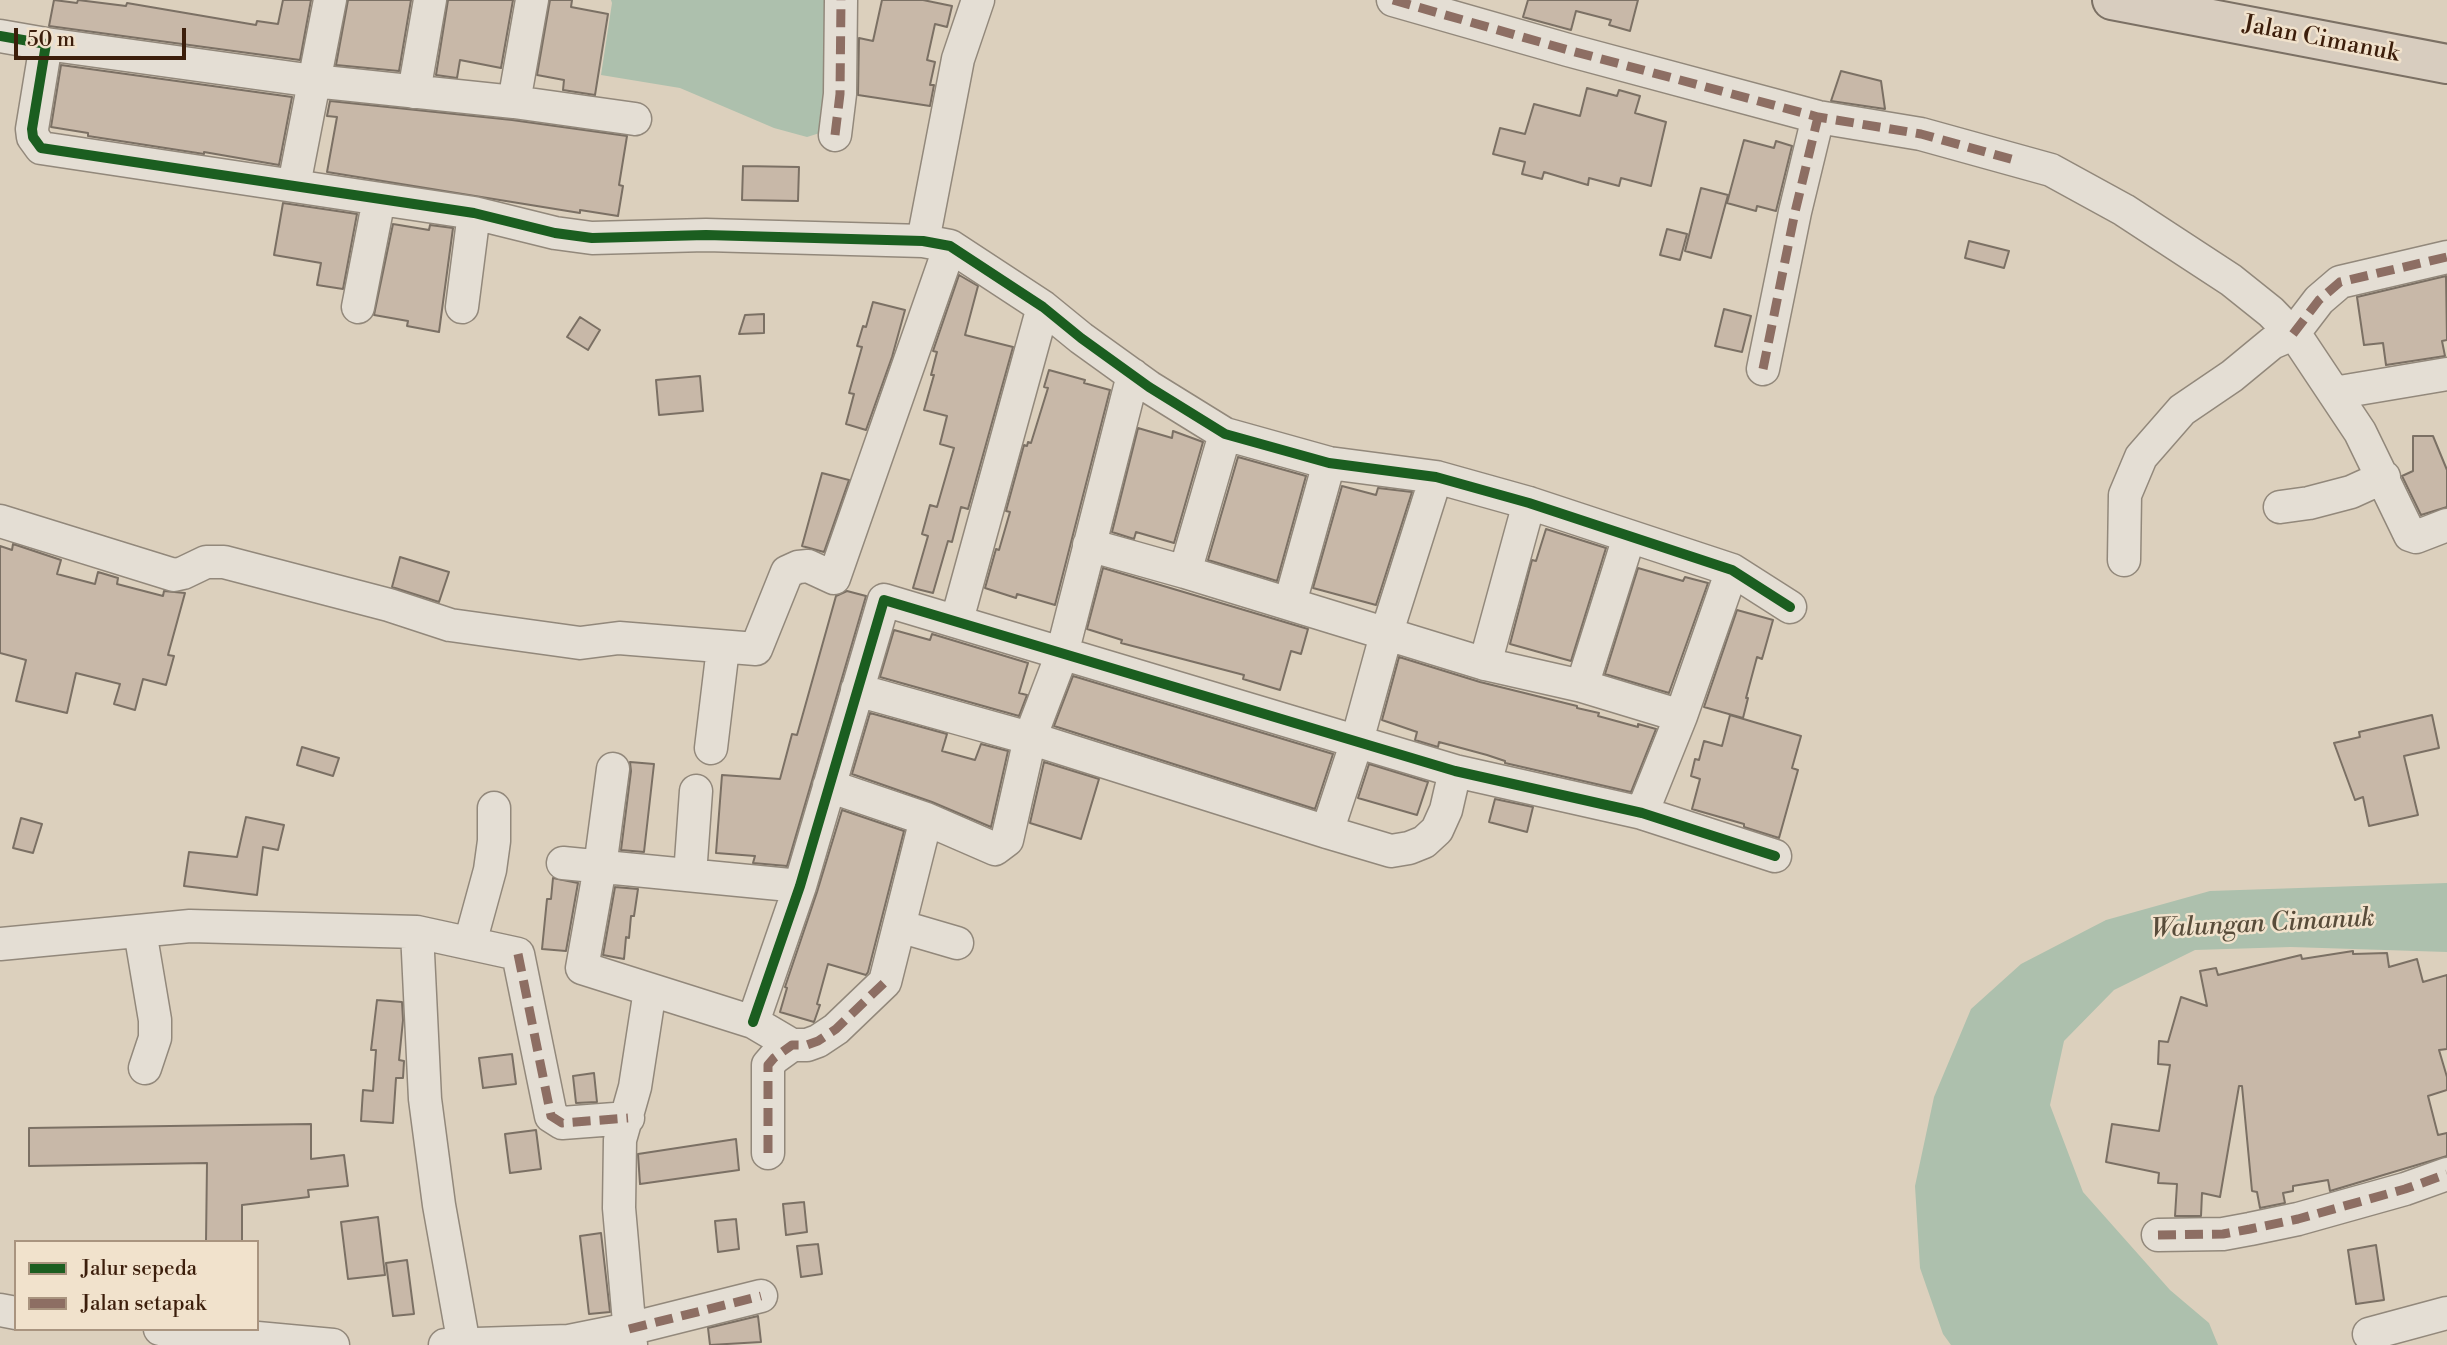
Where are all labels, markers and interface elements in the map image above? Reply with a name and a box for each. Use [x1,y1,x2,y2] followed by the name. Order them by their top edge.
[2240,11,2402,69] street label: Jalan Cimanuk
[18,14,189,58] scale bar
[27,27,75,53] text: 50 m
[2150,904,2376,946] water label: Walungan Cimanuk
[14,1240,259,1331] legend
[81,1256,197,1282] text: Jalur sepeda
[81,1291,206,1317] text: Jalan setapak

